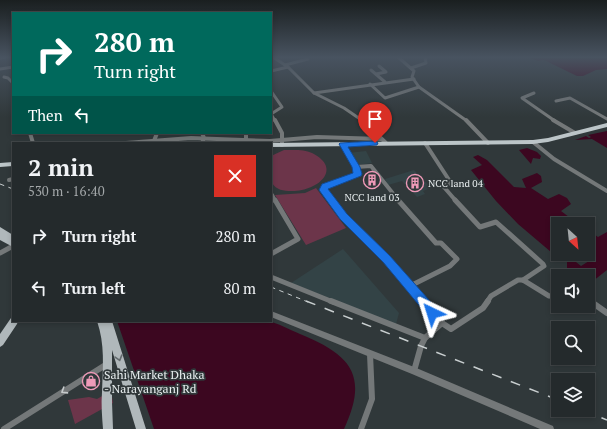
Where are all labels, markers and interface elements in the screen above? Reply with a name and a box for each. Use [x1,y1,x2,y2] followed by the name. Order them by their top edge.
[94,23,175,60] text: 280 m
[28,28,80,80] icon: right
[94,59,176,83] text: Turn right
[358,102,392,143] pin
[71,104,93,126] icon: left
[28,105,63,125] text: Then
[364,108,386,130] icon: arrive
[28,151,94,183] text: 2 min
[214,155,256,197] button: close
[362,170,382,190] building icon: NCC land 03
[405,173,425,193] building icon: NCC land 04
[428,177,484,190] place label: NCC land 04
[28,182,105,200] text: 530 m · 16:40
[344,191,400,204] place label: NCC land 03
[551,217,595,261] north arrow
[551,217,595,417] map controls
[28,225,50,247] icon: right
[62,226,137,246] text: Turn right
[215,226,256,246] text: 280 m
[551,269,595,313] button: sound
[28,277,50,299] icon: left
[62,278,126,298] text: Turn left
[223,278,256,298] text: 80 m
[411,292,453,334] position arrow
[551,321,595,365] button: search
[114,355,123,362] one-way arrow
[104,367,204,396] place label: Sahi Market Dhaka - Narayanganj Rd
[81,371,101,391] shop icon: Sahi Market Dhaka - Narayanganj Rd
[551,373,595,417] button: layers
[61,387,68,394] one-way arrow

